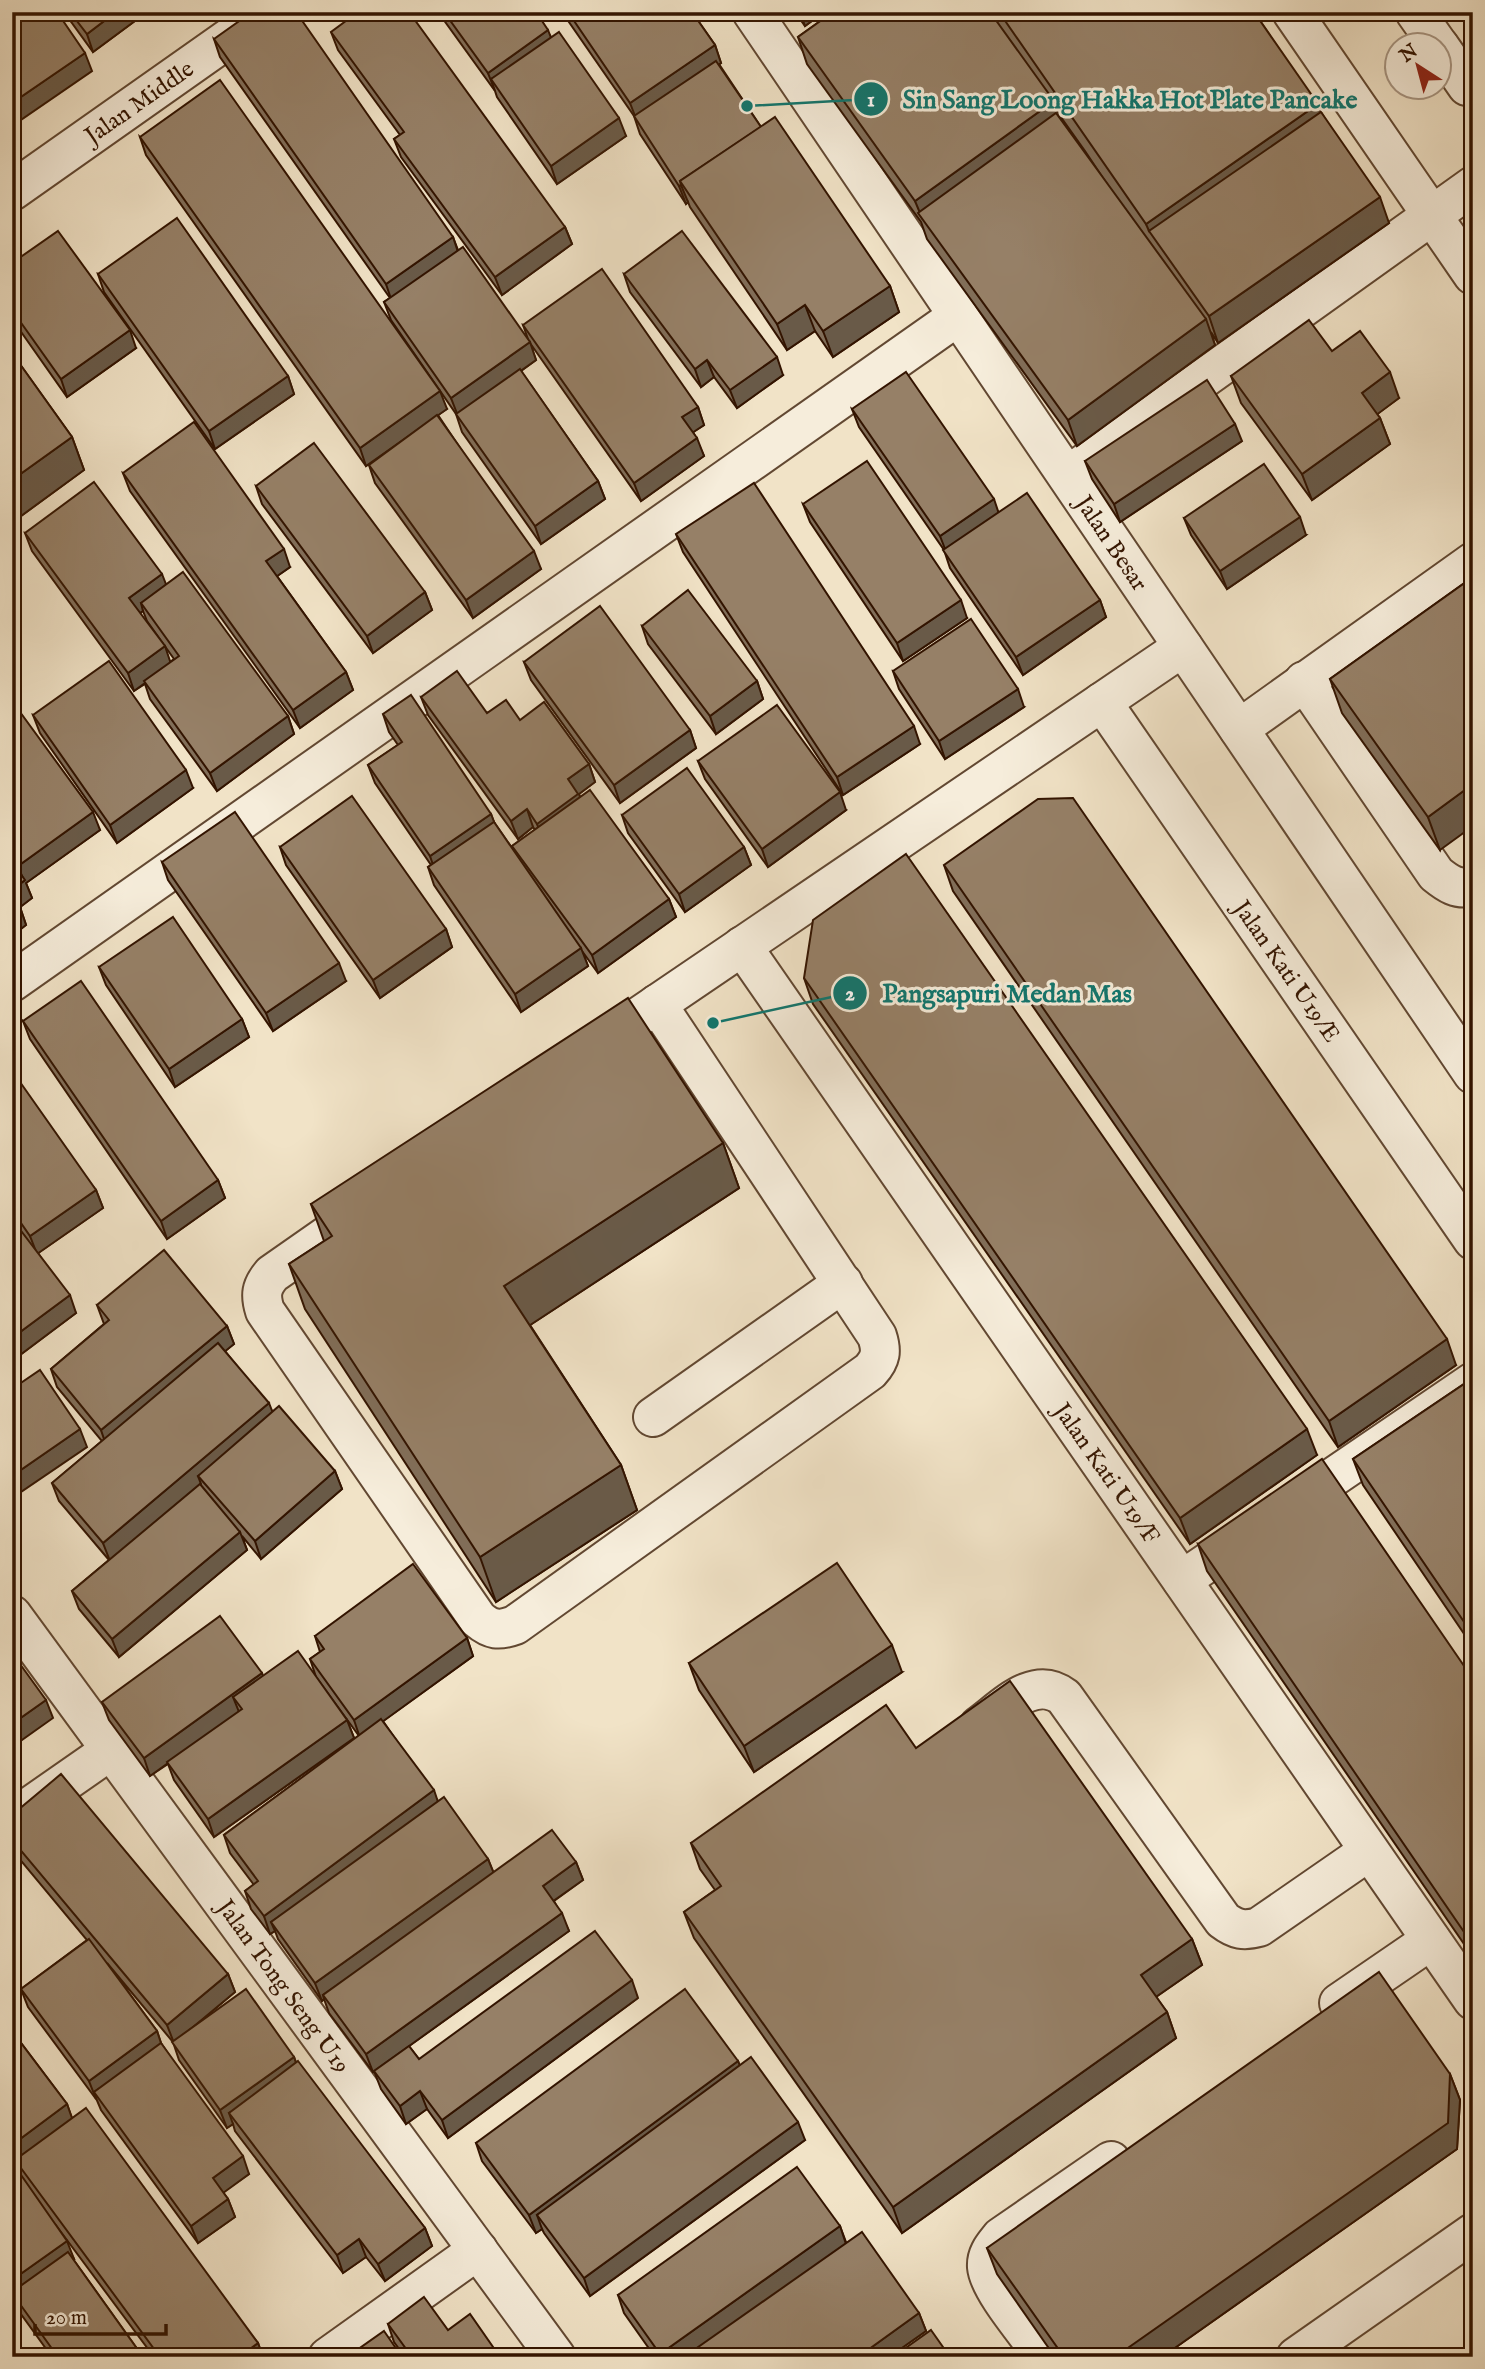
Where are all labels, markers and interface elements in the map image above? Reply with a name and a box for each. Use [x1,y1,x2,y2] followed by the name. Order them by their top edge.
[1384,32,1454,102] north arrow
[1395,39,1423,69] text: N
[77,54,201,154] street label: Jalan Middle
[853,75,1371,122] callout: Sin Sang Loong Hakka Hot Plate Pancake
[902,84,1358,117] text: Sin Sang Loong Hakka Hot Plate Pancake
[867,87,875,114] text: 1
[1066,487,1154,598] street label: Jalan Besar
[1224,892,1346,1049] street label: Jalan Kati U19/E
[833,969,1146,1016] callout: Pangsapuri Medan Mas
[882,978,1132,1011] text: Pangsapuri Medan Mas
[845,981,855,1008] text: 2
[1044,1395,1166,1550] street label: Jalan Kati U19/F
[207,1891,356,2080] street label: Jalan Tong Seng U19
[35,2292,166,2336] scale bar
[46,2305,87,2332] text: 20 m

